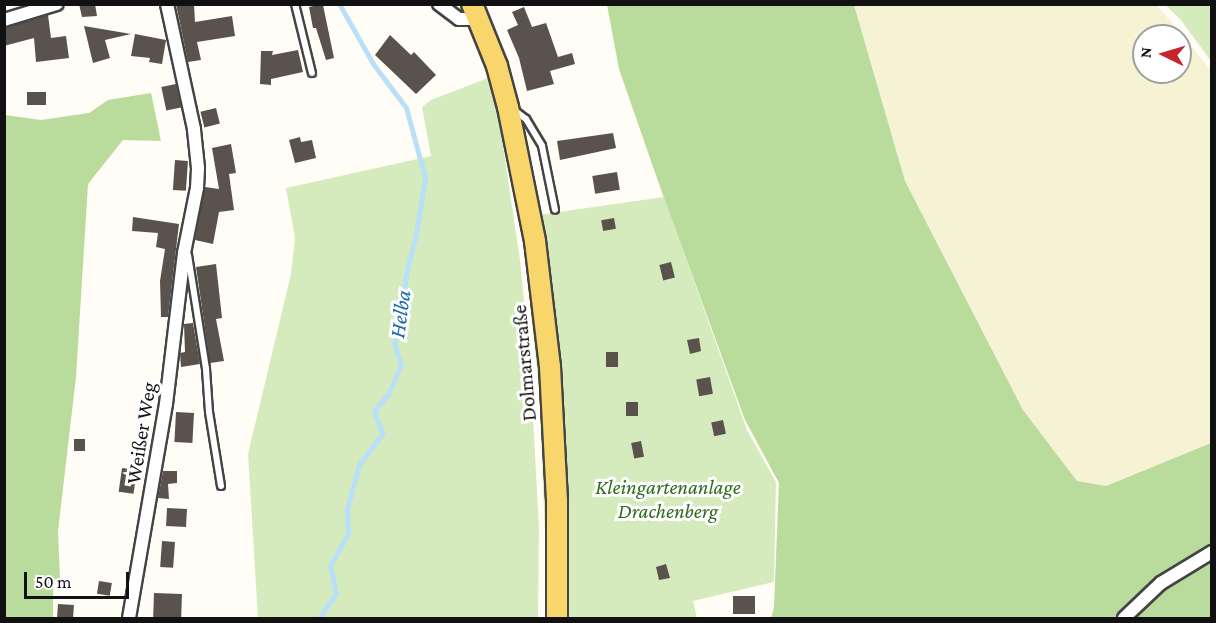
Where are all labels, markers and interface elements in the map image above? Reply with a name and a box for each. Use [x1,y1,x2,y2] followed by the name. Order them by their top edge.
[1132,24,1192,84] north arrow
[1137,46,1155,59] text: N
[384,288,416,340] water label: Helba
[506,304,542,422] street label: Dolmarstraße
[120,380,162,486] street label: Weißer Weg
[595,474,741,524] park label: Kleingartenanlage Drachenberg
[27,560,132,598] scale bar
[35,572,72,592] text: 50 m

